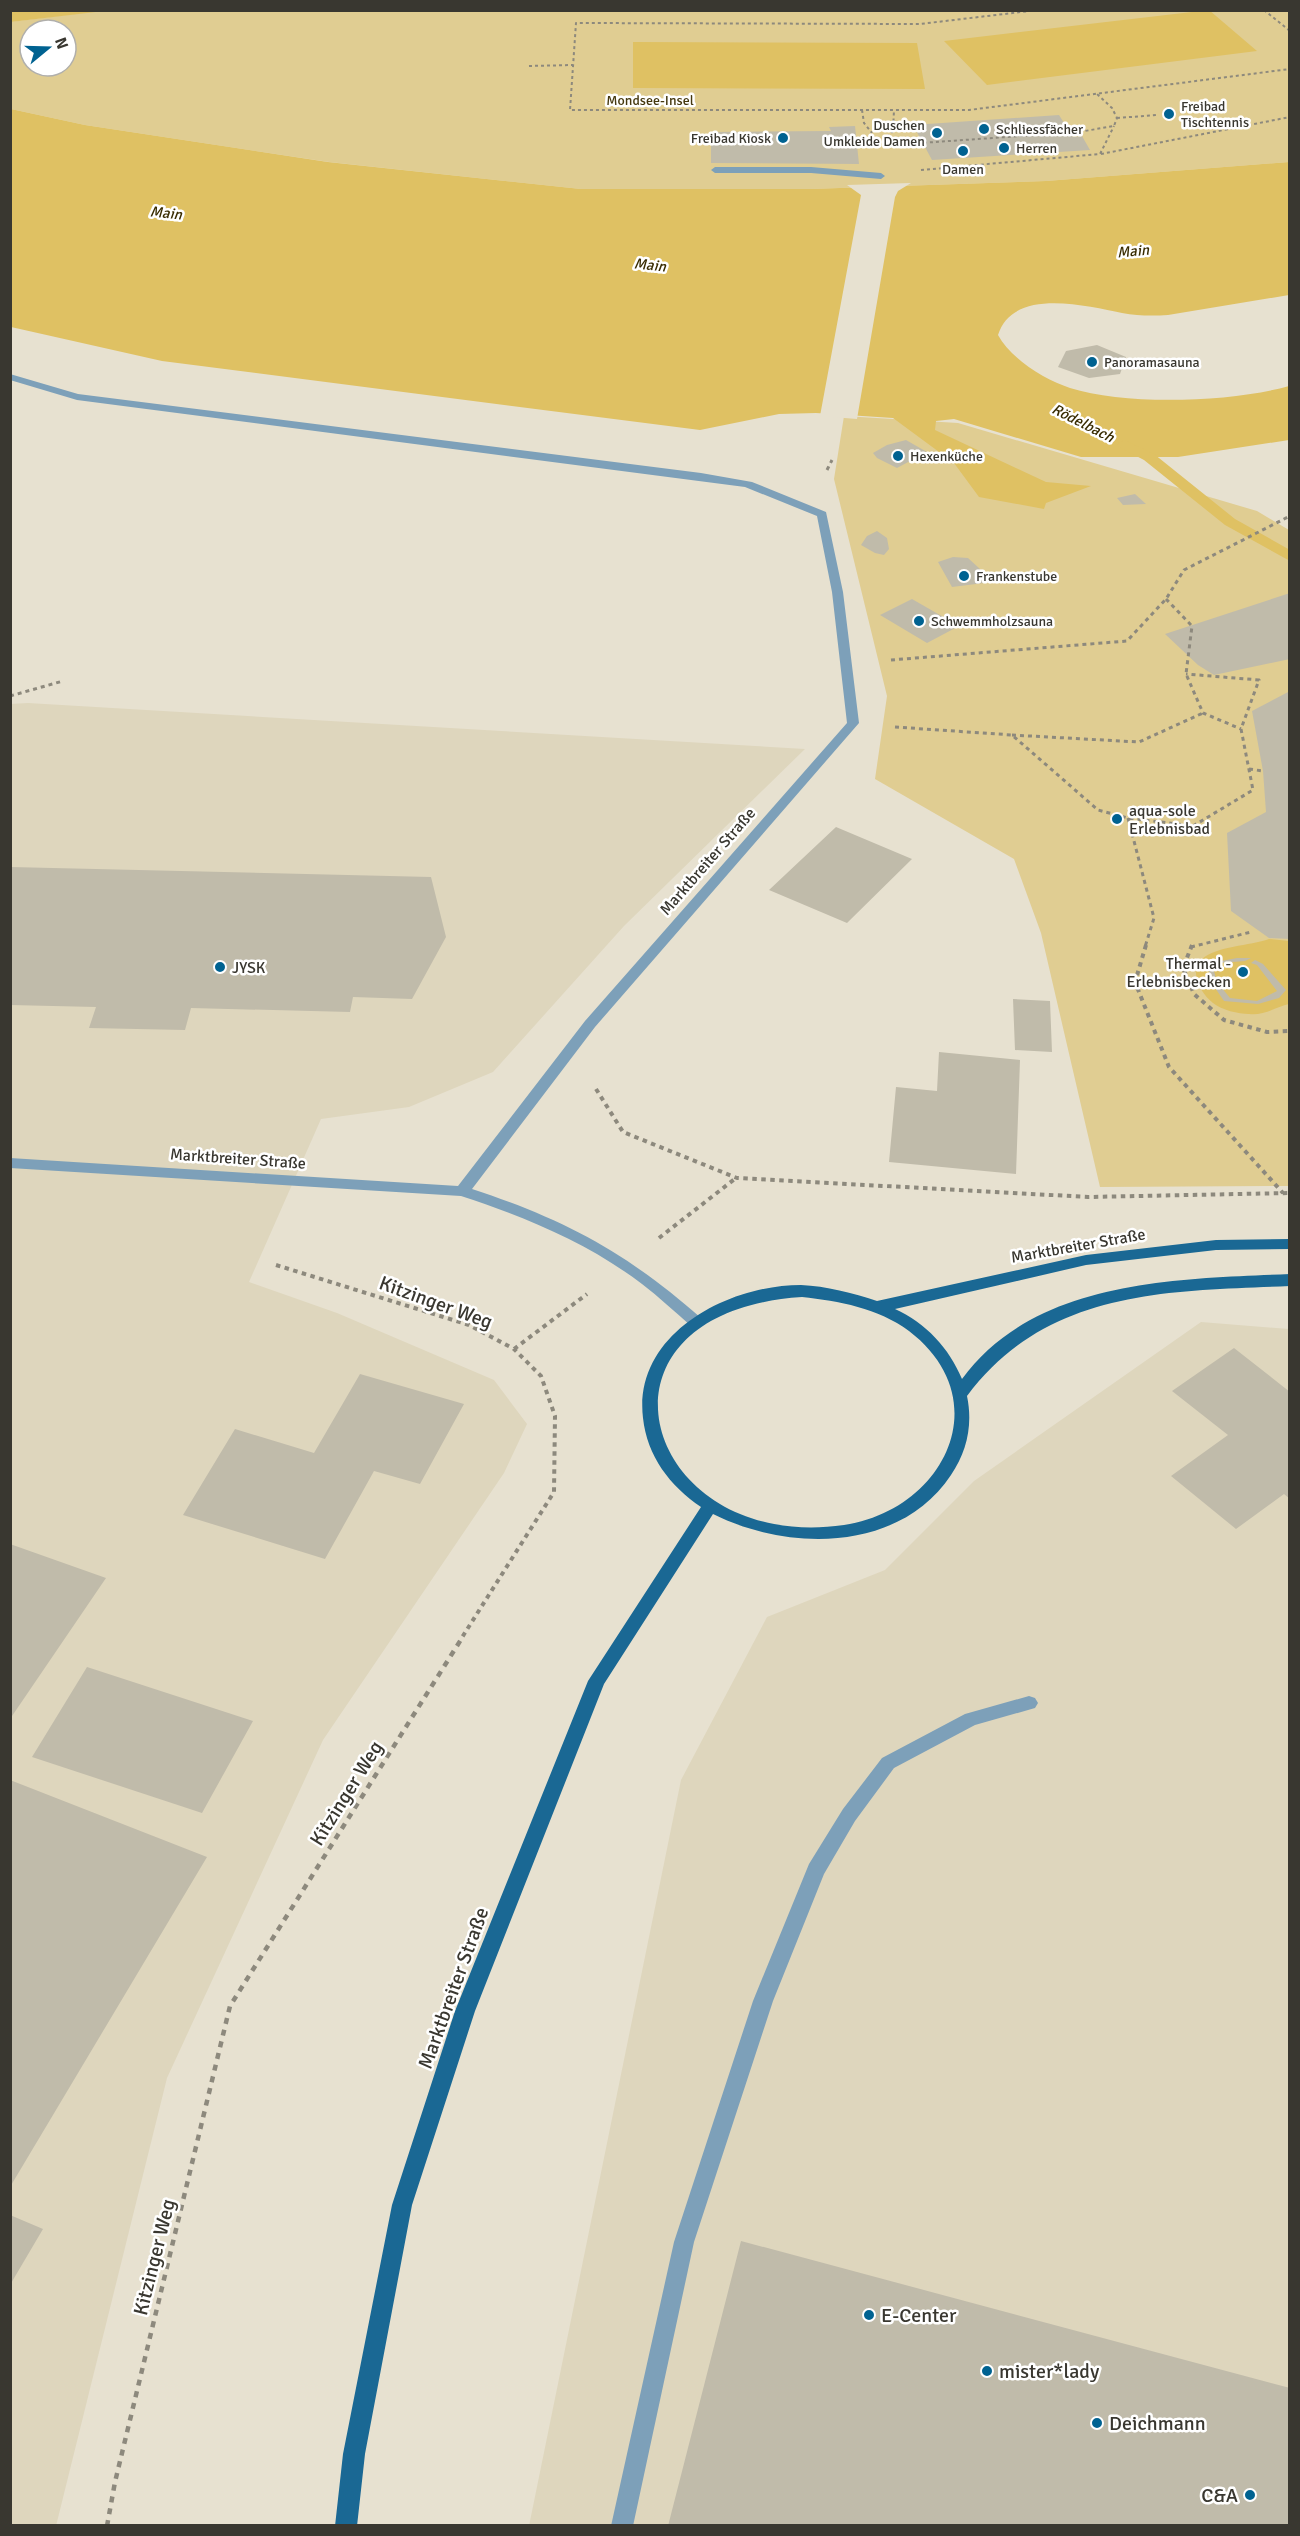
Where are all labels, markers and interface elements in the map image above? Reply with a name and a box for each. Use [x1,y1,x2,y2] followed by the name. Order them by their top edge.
[18,18,78,78] north arrow
[50,35,73,52] text: N
[606,92,694,109] park label: Mondsee-Insel
[1181,98,1249,131] place label: Freibad Tischtennis
[1162,107,1176,121] marker: Freibad Tischtennis
[824,117,925,150] place label: Duschen Umkleide Damen
[996,121,1084,138] place label: Schliessfächer
[977,122,991,136] marker: Schliessfächer
[930,126,944,140] marker: Duschen Umkleide Damen
[691,130,771,147] place label: Freibad Kiosk
[776,131,790,145] marker: Freibad Kiosk
[1016,140,1057,157] place label: Herren
[997,141,1011,155] marker: Herren
[956,144,970,158] marker: Damen
[942,161,984,178] place label: Damen
[149,202,184,224] water label: Main
[1116,241,1151,261] water label: Main
[633,254,668,276] water label: Main
[1104,354,1200,371] place label: Panoramasauna
[1085,355,1099,369] marker: Panoramasauna
[1049,400,1118,447] water label: Rödelbach
[910,448,983,465] place label: Hexenküche
[891,449,905,463] marker: Hexenküche
[976,568,1057,585] place label: Frankenstube
[957,569,971,583] marker: Frankenstube
[931,613,1053,630] place label: Schwemmholzsauna
[912,614,926,628] marker: Schwemmholzsauna
[1129,801,1210,839] place label: aqua-sole Erlebnisbad
[656,804,760,920] street label: Marktbreiter Straße
[1110,812,1124,826] marker: aqua-sole Erlebnisbad
[1127,954,1231,992] place label: Thermal - Erlebnisbecken
[232,958,266,978] place label: JYSK
[213,960,227,974] marker: JYSK
[1236,965,1250,979] marker: Thermal - Erlebnisbecken
[169,1144,307,1174] street label: Marktbreiter Straße
[1009,1224,1147,1268] street label: Marktbreiter Straße
[376,1270,496,1335] street label: Kitzinger Weg
[304,1736,389,1850] street label: Kitzinger Weg
[413,1904,494,2072] street label: Marktbreiter Straße
[128,2196,181,2318] street label: Kitzinger Weg
[881,2303,957,2328] place label: E-Center
[862,2308,876,2322] marker: E-Center
[999,2359,1100,2384] place label: mister*lady
[980,2364,994,2378] marker: mister*lady
[1109,2411,1206,2436] place label: Deichmann
[1090,2416,1104,2430] marker: Deichmann
[1201,2483,1238,2508] place label: C&A
[1243,2488,1257,2502] marker: C&A

